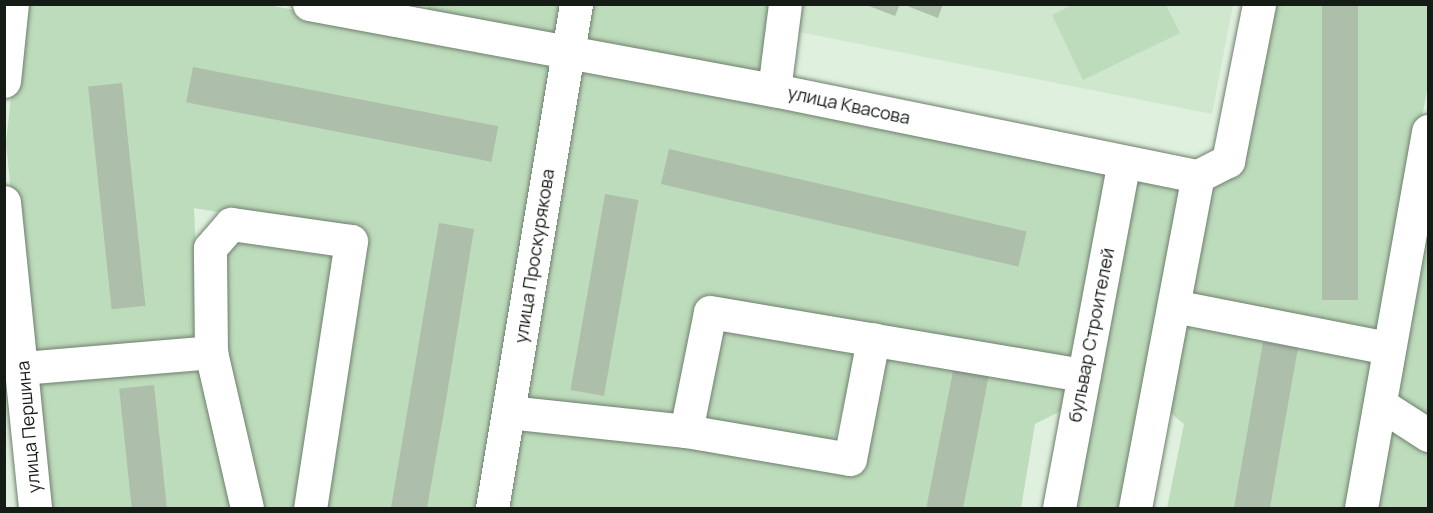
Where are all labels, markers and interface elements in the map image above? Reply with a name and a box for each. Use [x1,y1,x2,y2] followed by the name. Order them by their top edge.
[786,81,912,129] street label: улица Квасова
[510,167,558,345] street label: улица Проскурякова
[1063,246,1119,424] street label: бульвар Строителей
[11,360,45,494] street label: улица Першина

